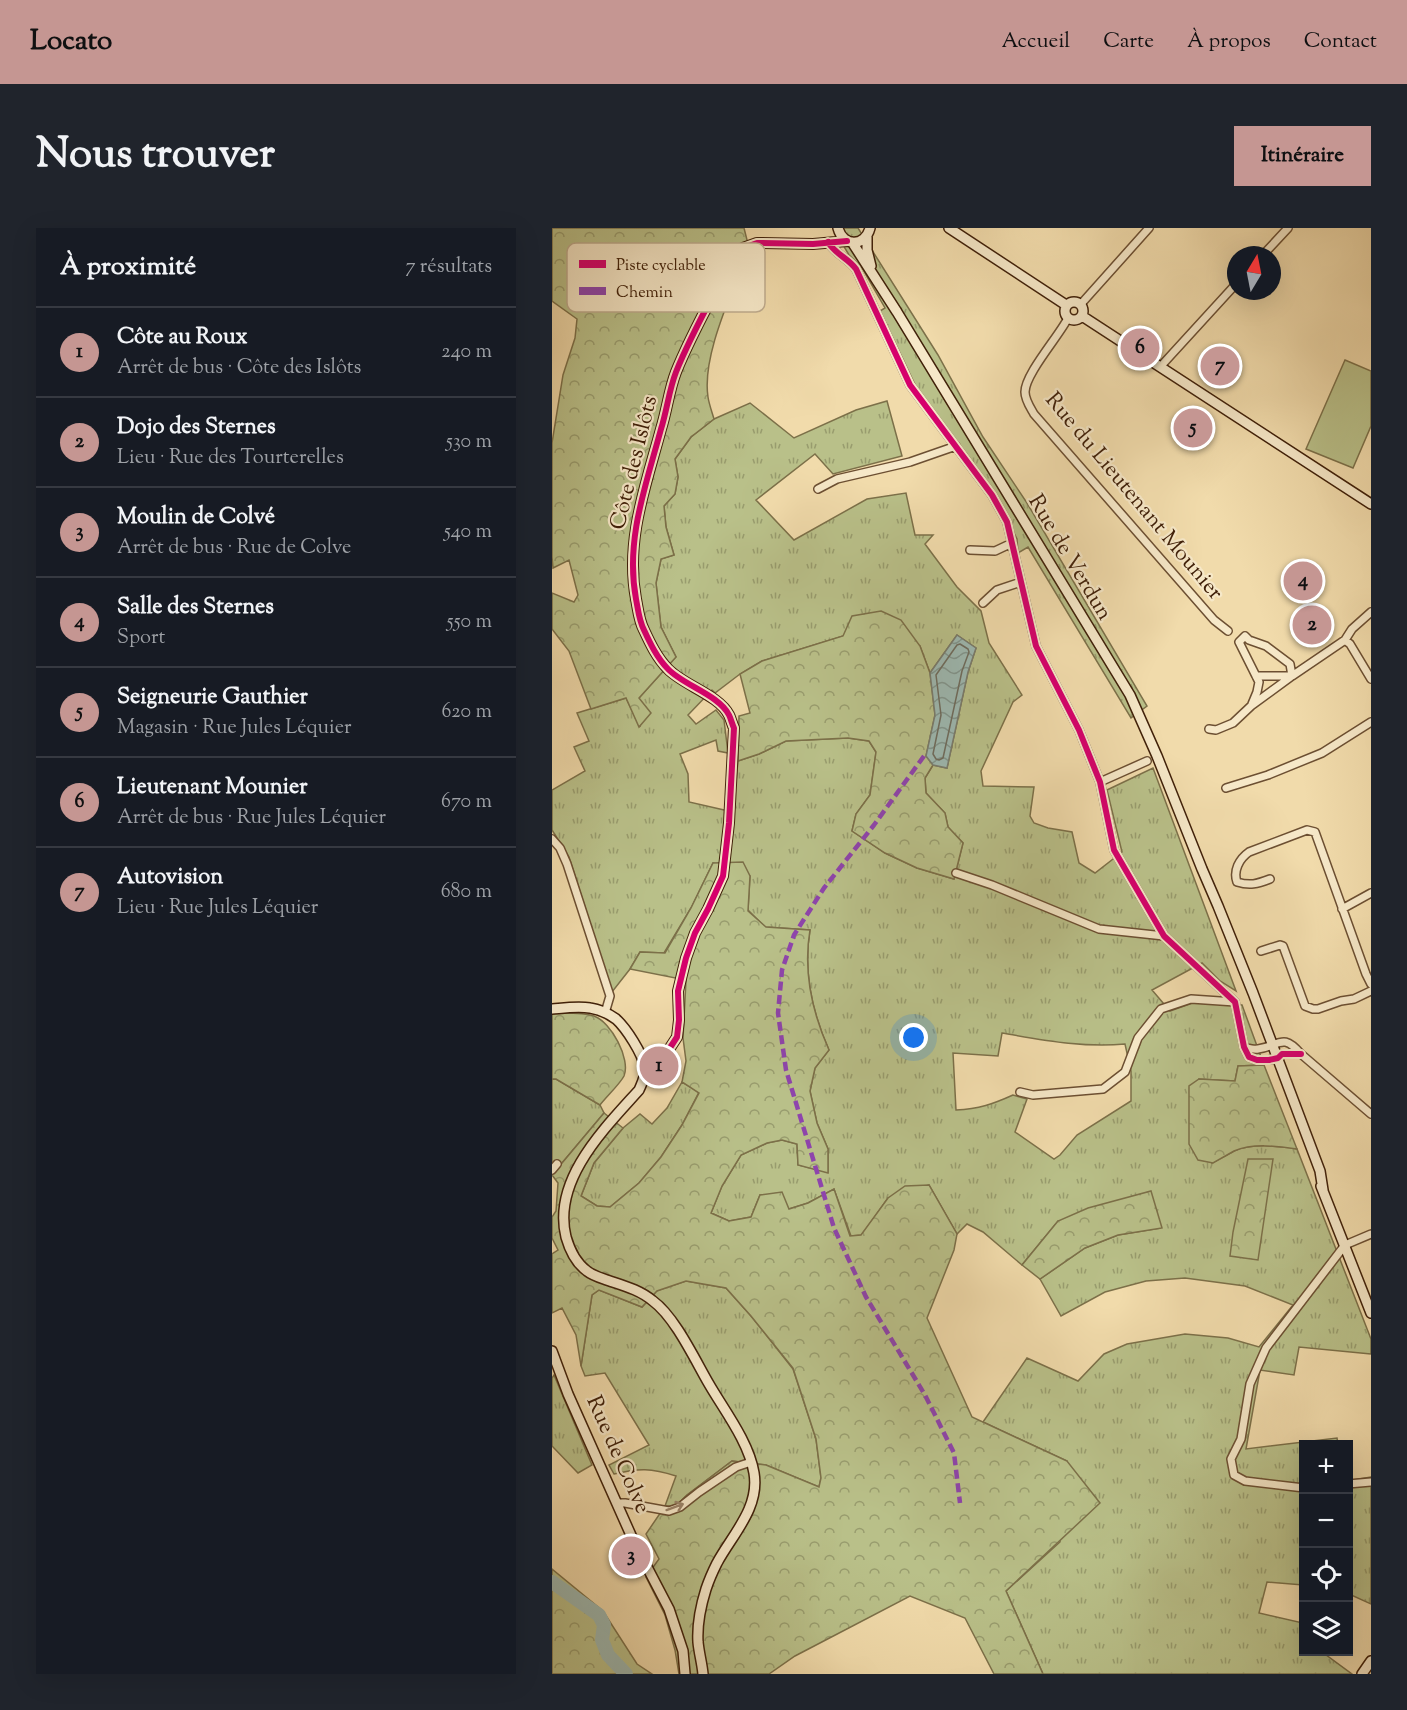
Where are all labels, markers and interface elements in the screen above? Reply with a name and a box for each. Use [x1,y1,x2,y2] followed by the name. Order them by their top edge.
[30,22,112,62] text: Locato
[1002,27,1070,57] text: Accueil
[1103,27,1154,57] text: Carte
[1187,27,1271,57] text: À propos
[1304,27,1377,57] text: Contact
[36,126,275,186] text: Nous trouver
[1234,126,1371,186] button: Itinéraire
[567,243,765,312] legend
[1227,246,1281,300] north arrow
[60,249,196,286] text: À proximité
[406,253,492,282] text: 7 résultats
[616,255,706,278] text: Piste cyclable
[616,282,673,305] text: Chemin
[117,322,248,354] text: Côte au Roux
[1120,326,1160,370] pin: 6
[76,338,83,367] text: 1
[441,338,492,367] text: 240 m
[1200,344,1240,388] pin: 7
[117,354,361,383] text: Arrêt de bus · Côte des Islôts
[1036,386,1230,608] street label: Rue du Lieutenant Mounier
[603,393,667,533] street label: Côte des Islôts
[1174,406,1212,450] pin: 5
[117,412,276,444] text: Dojo des Sternes
[75,428,84,457] text: 2
[446,428,492,457] text: 530 m
[117,444,344,473] text: Lieu · Rue des Tourterelles
[1019,489,1119,627] street label: Rue de Verdun
[117,502,275,534] text: Moulin de Colvé
[75,518,84,547] text: 3
[444,518,492,547] text: 540 m
[117,534,351,563] text: Arrêt de bus · Rue de Colve
[1284,558,1323,604] pin: 4
[117,592,274,624] text: Salle des Sternes
[1292,602,1332,648] pin: 2
[74,608,85,637] text: 4
[447,608,492,637] text: 550 m
[117,624,165,653] text: Sport
[117,682,308,714] text: Seigneurie Gauthier
[76,698,83,727] text: 5
[442,698,492,727] text: 620 m
[117,714,352,743] text: Magasin · Rue Jules Léquier
[117,772,307,804] text: Lieutenant Mounier
[75,788,84,817] text: 6
[441,788,492,817] text: 670 m
[117,804,386,833] text: Arrêt de bus · Rue Jules Léquier
[117,862,223,894] text: Autovision
[74,878,85,907] text: 7
[441,878,492,907] text: 680 m
[117,894,318,923] text: Lieu · Rue Jules Léquier
[899,1023,928,1052] your location
[640,1044,678,1088] pin: 1
[577,1391,657,1519] street label: Rue de Colve
[1299,1440,1353,1656] map controls
[1299,1440,1353,1494] button: +
[1299,1494,1353,1548] button: −
[665,1501,683,1512] one-way arrow
[612,1534,650,1578] pin: 3
[1299,1548,1353,1602] button: locate
[1299,1602,1353,1656] button: layers

